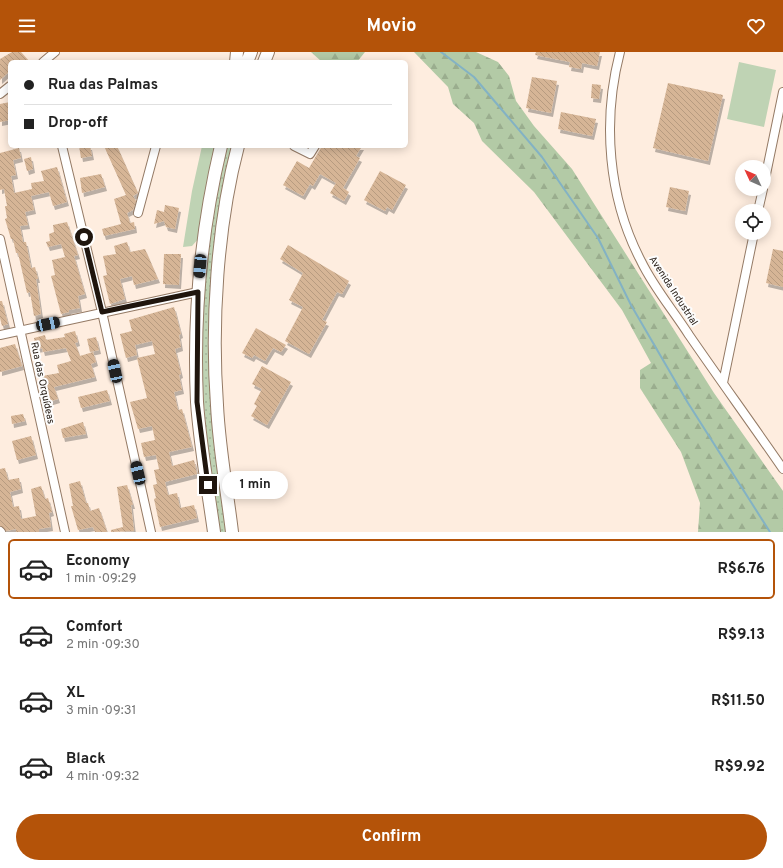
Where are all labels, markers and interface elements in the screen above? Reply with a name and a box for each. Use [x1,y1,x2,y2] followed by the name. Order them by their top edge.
[16,15,38,37] icon: menu
[367,15,416,38] text: Movio
[745,15,767,37] icon: heart
[48,76,158,95] text: Rua das Palmas
[48,114,108,133] text: Drop-off
[735,160,771,196] north arrow
[735,160,771,240] map controls
[735,204,771,240] button: locate
[75,228,93,246] route start
[193,254,207,278] car
[646,254,700,328] street label: Avenida Industrial
[35,316,61,332] car
[27,341,57,425] street label: Rua das Orquídeas
[107,358,123,384] car
[129,460,147,486] car
[222,471,288,499] callout: 1 min
[199,476,217,494] route end
[239,477,271,493] text: 1 min
[18,551,54,587] icon: car
[66,552,130,571] text: Economy
[717,560,765,579] text: R$6.76
[66,571,136,587] text: 1 min · 09:29
[18,617,54,653] icon: car
[66,618,123,637] text: Comfort
[718,626,765,645] text: R$9.13
[66,637,140,653] text: 2 min · 09:30
[18,683,54,719] icon: car
[66,684,84,703] text: XL
[711,692,765,711] text: R$11.50
[66,703,136,719] text: 3 min · 09:31
[18,749,54,785] icon: car
[66,750,106,769] text: Black
[714,758,765,777] text: R$9.92
[66,769,139,785] text: 4 min · 09:32
[16,814,767,860] button: Confirm

